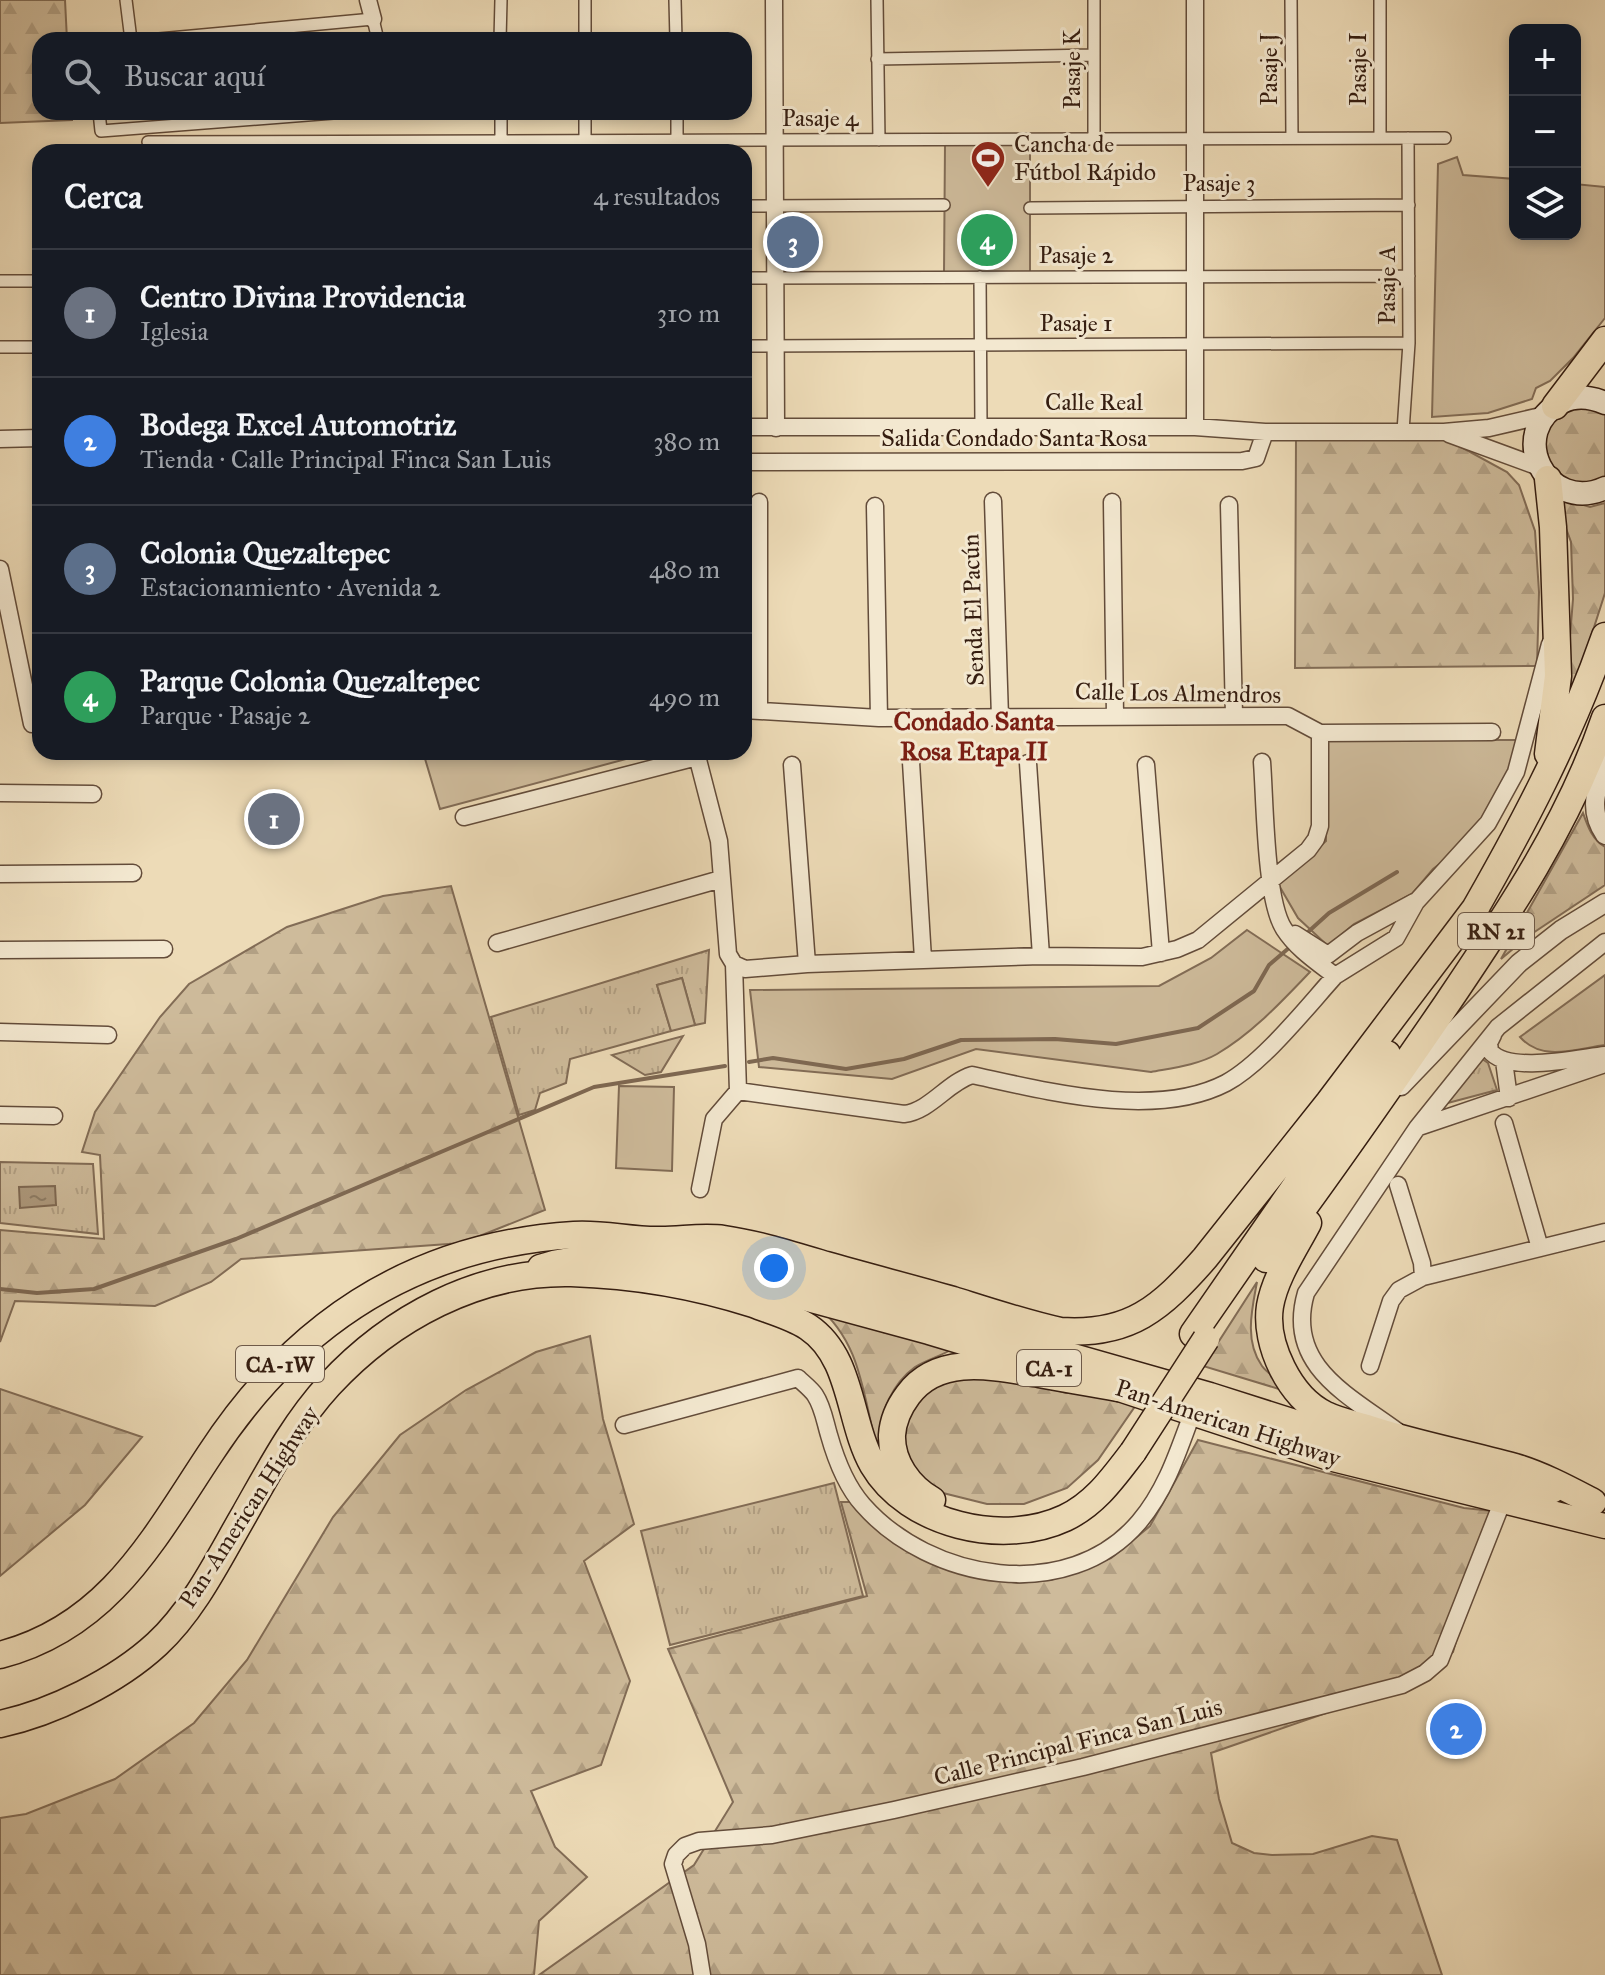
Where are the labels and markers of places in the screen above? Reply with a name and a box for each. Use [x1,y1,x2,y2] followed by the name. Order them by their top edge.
[1014,129,1156,187] place label: Cancha de Fútbol Rápido
[969,139,1007,189] sports icon: Cancha de Fútbol Rápido
[961,210,1013,270] pin: 4
[767,212,819,272] pin: 3
[248,789,300,849] pin: 1
[1430,1699,1482,1759] pin: 2

